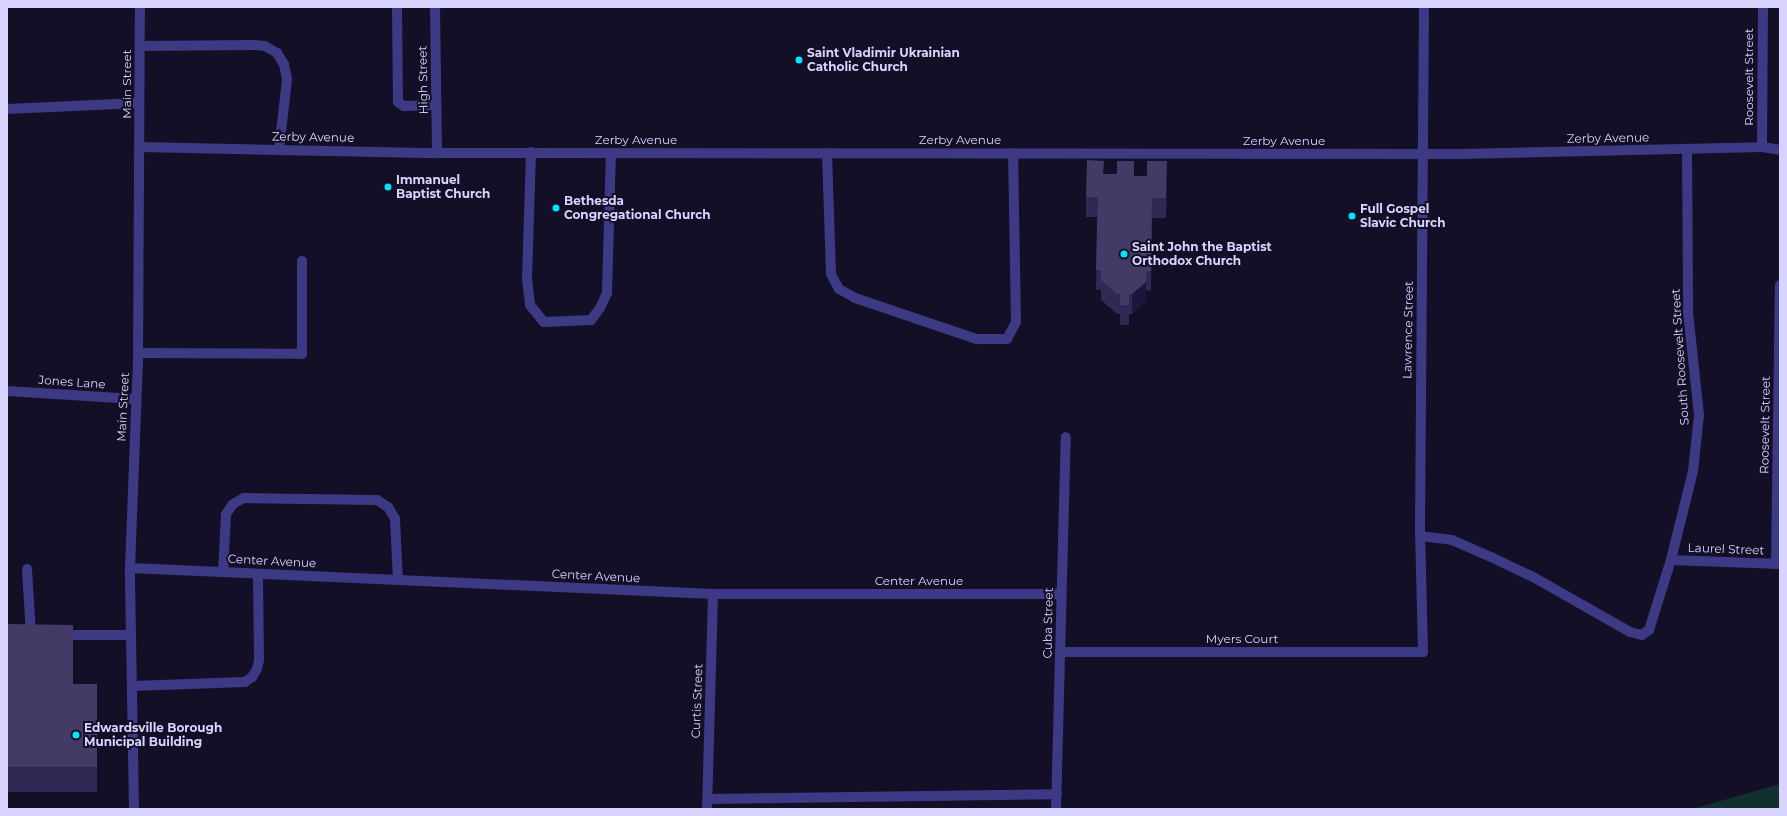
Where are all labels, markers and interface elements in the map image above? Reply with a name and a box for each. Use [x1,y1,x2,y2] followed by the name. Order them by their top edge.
[1742,28,1756,126] street label: Roosevelt Street
[415,46,431,114] street label: High Street
[807,46,960,74] place label: Saint Vladimir Ukrainian Catholic Church
[120,49,134,119] street label: Main Street
[794,55,804,65] marker: Saint Vladimir Ukrainian Catholic Church
[272,129,354,145] street label: Zerby Avenue
[1567,130,1649,146] street label: Zerby Avenue
[595,133,677,147] street label: Zerby Avenue
[919,133,1001,147] street label: Zerby Avenue
[1243,134,1325,148] street label: Zerby Avenue
[396,173,490,201] place label: Immanuel Baptist Church
[383,182,393,192] marker: Immanuel Baptist Church
[564,194,711,222] place label: Bethesda Congregational Church
[1360,202,1445,230] place label: Full Gospel Slavic Church
[551,203,561,213] marker: Bethesda Congregational Church
[1347,211,1357,221] marker: Full Gospel Slavic Church
[1132,240,1272,268] place label: Saint John the Baptist Orthodox Church
[1119,249,1129,259] marker: Saint John the Baptist Orthodox Church
[1400,281,1416,379] street label: Lawrence Street
[1668,288,1692,426] street label: South Roosevelt Street
[38,372,106,392] street label: Jones Lane
[114,372,132,442] street label: Main Street
[1757,376,1773,474] street label: Roosevelt Street
[1687,540,1765,558] street label: Laurel Street
[227,551,317,571] street label: Center Avenue
[551,566,641,586] street label: Center Avenue
[875,574,963,588] street label: Center Avenue
[1040,587,1056,659] street label: Cuba Street
[1206,632,1278,646] street label: Myers Court
[689,663,705,739] street label: Curtis Street
[84,721,222,749] place label: Edwardsville Borough Municipal Building
[71,730,81,740] marker: Edwardsville Borough Municipal Building

